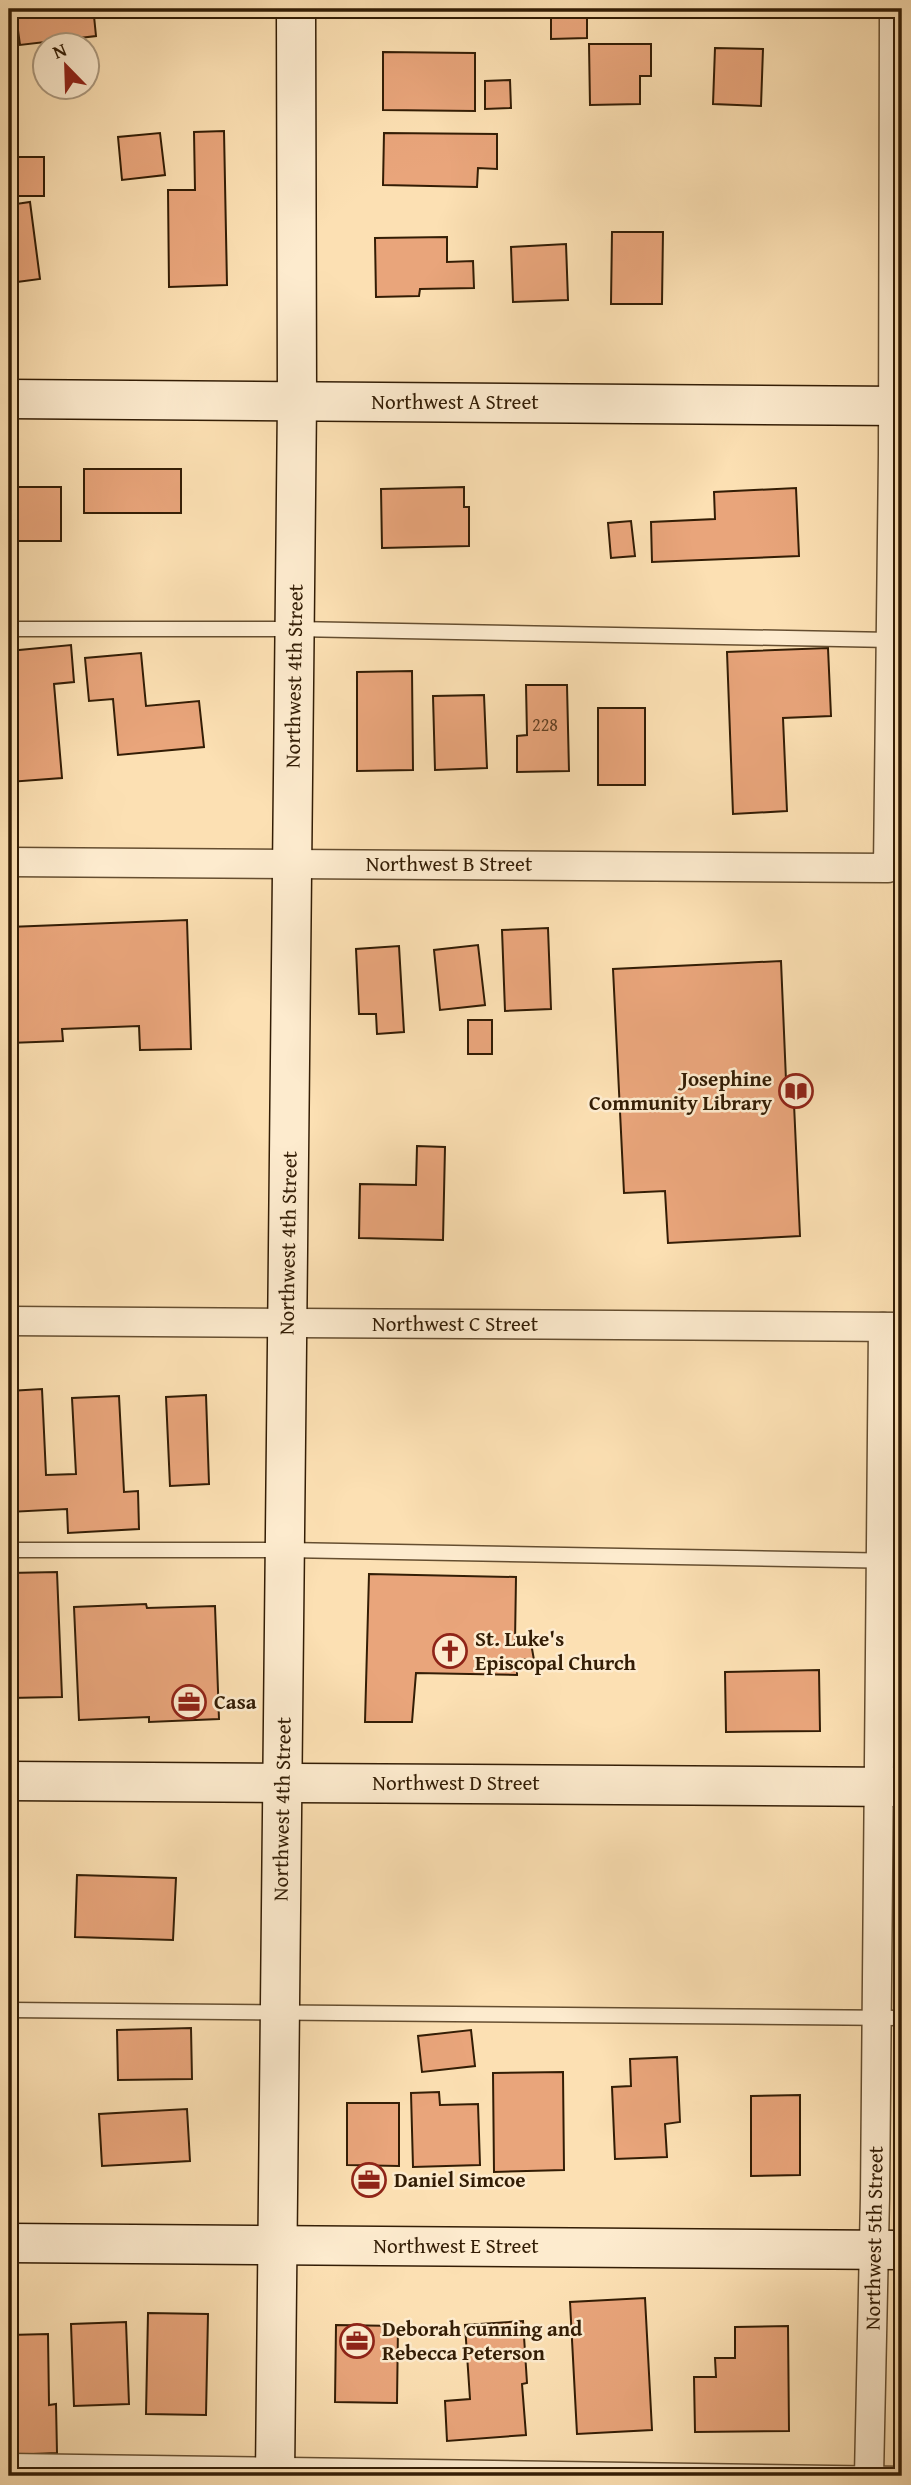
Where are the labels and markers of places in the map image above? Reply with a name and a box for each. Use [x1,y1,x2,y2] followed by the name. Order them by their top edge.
[589,1063,772,1118] place label: Josephine Community Library
[777,1072,815,1110] library icon: Josephine Community Library
[475,1623,636,1678] place label: St. Luke's Episcopal Church
[431,1632,469,1670] church icon: St. Luke's Episcopal Church
[170,1683,208,1721] office icon: Casa
[214,1686,257,1717] place label: Casa
[350,2161,388,2199] office icon: Daniel Simcoe
[394,2164,526,2195] place label: Daniel Simcoe
[382,2313,582,2368] place label: Deborah cunning and Rebecca Peterson
[338,2322,376,2360] office icon: Deborah cunning and Rebecca Peterson

